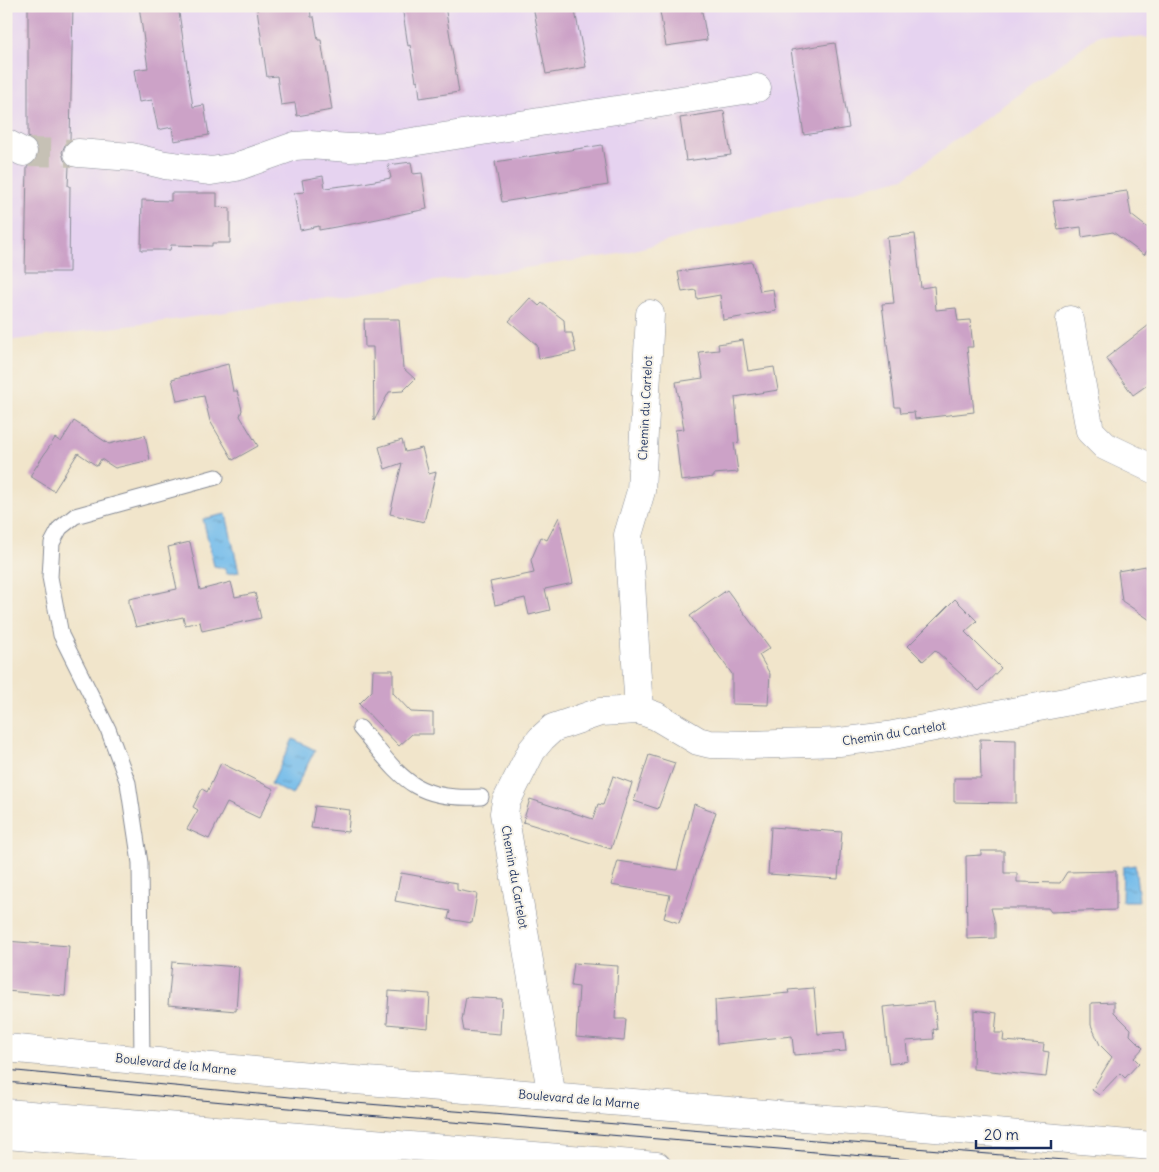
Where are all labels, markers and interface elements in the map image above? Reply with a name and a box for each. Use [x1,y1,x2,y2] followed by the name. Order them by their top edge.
[635,355,655,461] street label: Chemin du Cartelot
[841,717,947,749] street label: Chemin du Cartelot
[499,824,531,930] street label: Chemin du Cartelot
[115,1050,237,1078] street label: Boulevard de la Marne
[518,1086,640,1112] street label: Boulevard de la Marne
[976,1117,1052,1149] scale bar
[984,1125,1019,1144] text: 20 m

